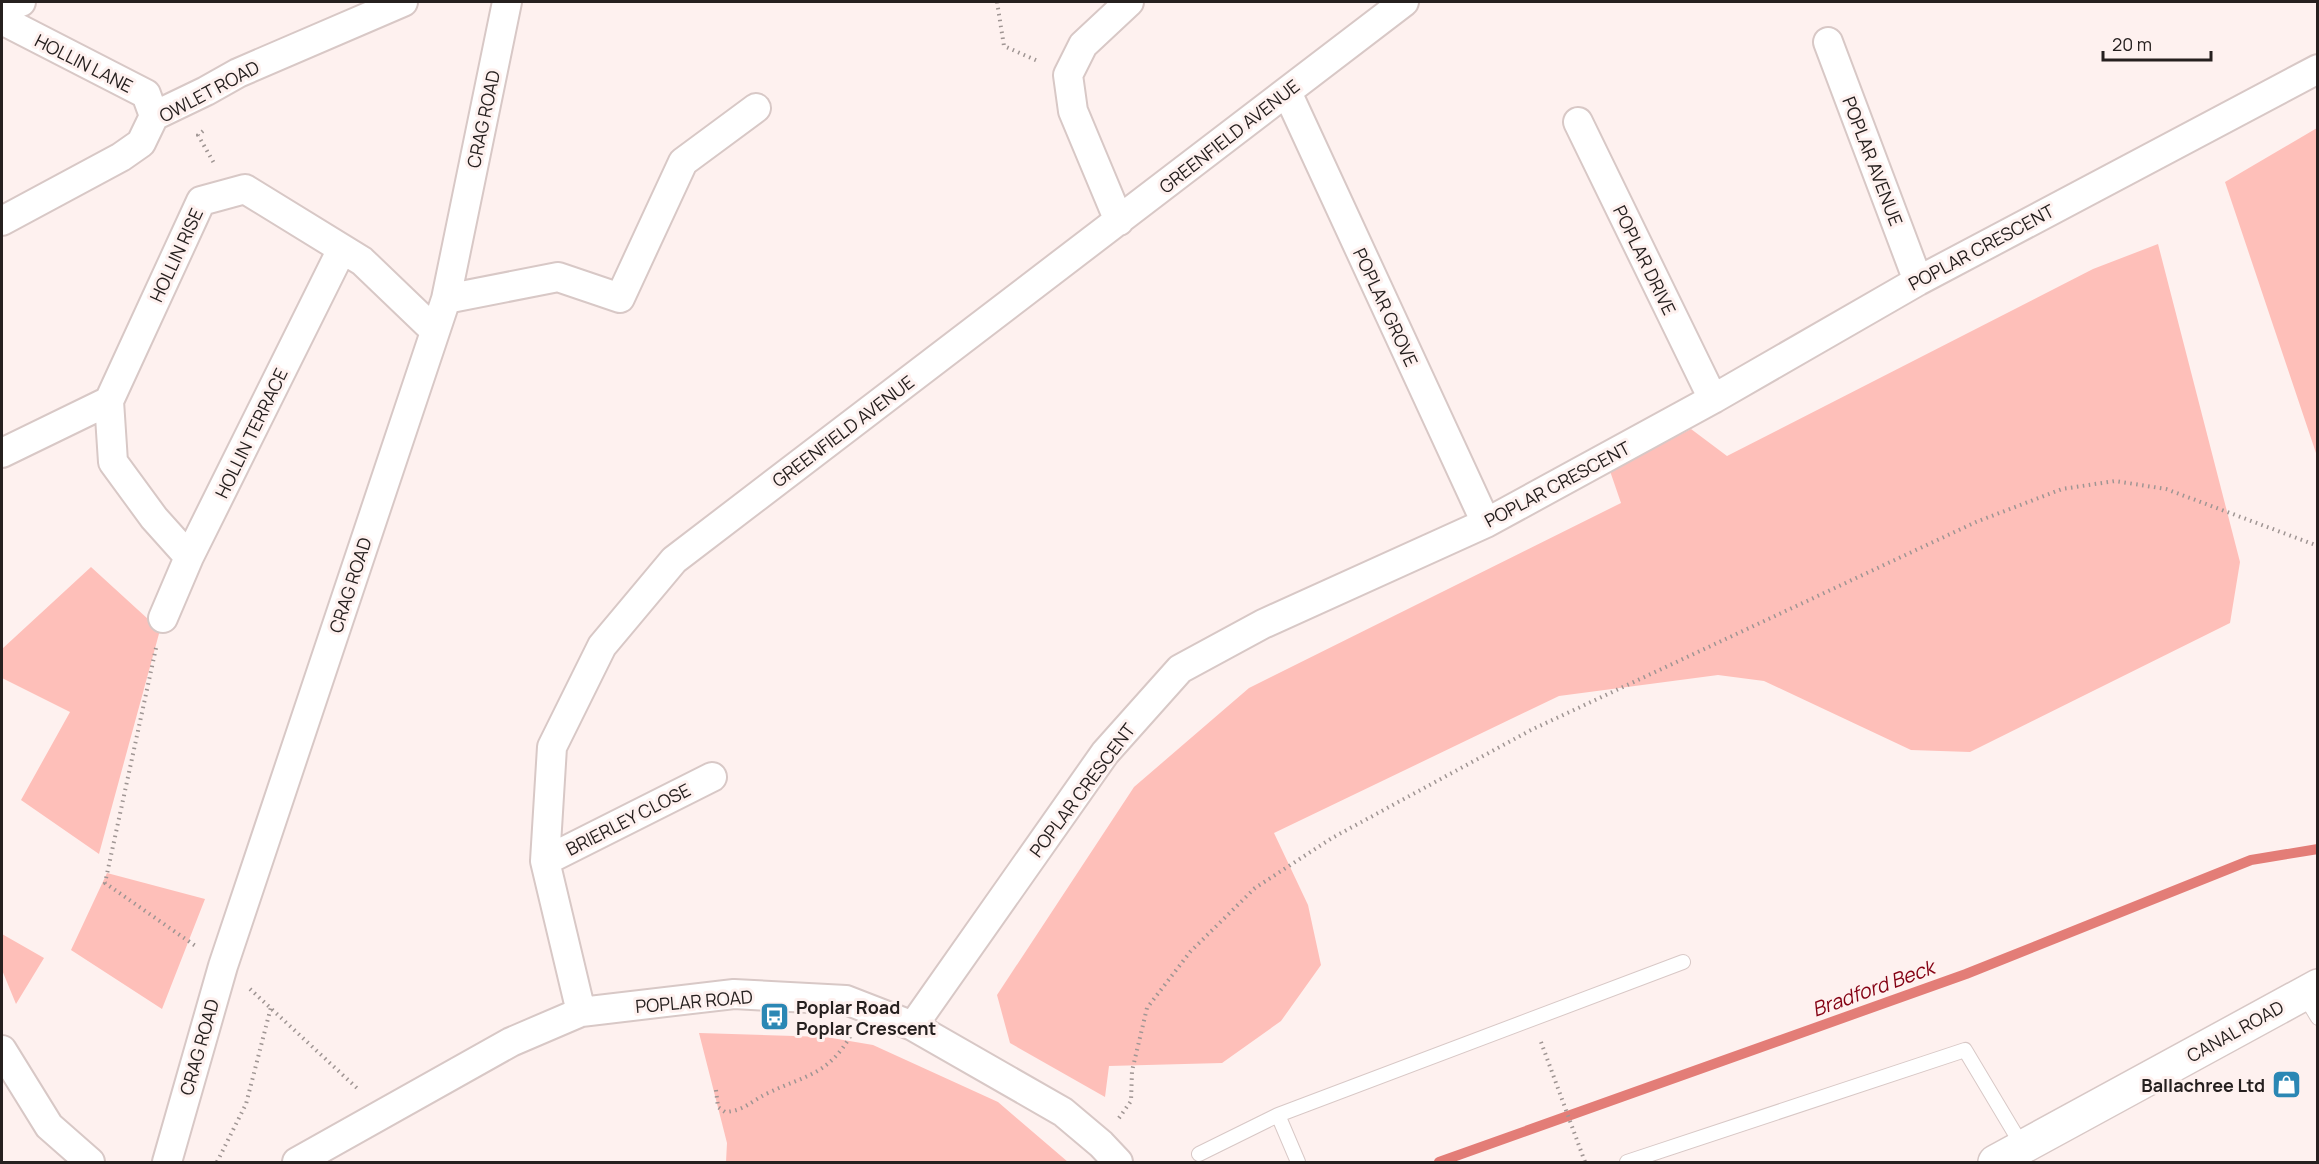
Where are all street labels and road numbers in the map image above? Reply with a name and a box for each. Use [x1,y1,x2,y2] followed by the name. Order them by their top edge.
[31,28,137,98] street label: HOLLIN LANE
[155,55,263,127] street label: OWLET ROAD
[461,68,505,170] street label: CRAG ROAD
[1154,74,1304,198] street label: GREENFIELD AVENUE
[1837,93,1909,229] street label: POPLAR AVENUE
[1904,198,2058,296] street label: POPLAR CRESCENT
[1608,201,1682,319] street label: POPLAR DRIVE
[144,204,208,306] street label: HOLLIN RISE
[1348,244,1424,370] street label: POPLAR GROVE
[209,364,293,502] street label: HOLLIN TERRACE
[767,370,919,492] street label: GREENFIELD AVENUE
[1480,435,1634,533] street label: POPLAR CRESCENT
[323,534,377,636] street label: CRAG ROAD
[1024,718,1140,862] street label: POPLAR CRESCENT
[562,777,694,861] street label: BRIERLEY CLOSE
[634,984,754,1018] street label: POPLAR ROAD
[2182,995,2288,1067] street label: CANAL ROAD
[174,996,224,1098] street label: CRAG ROAD

